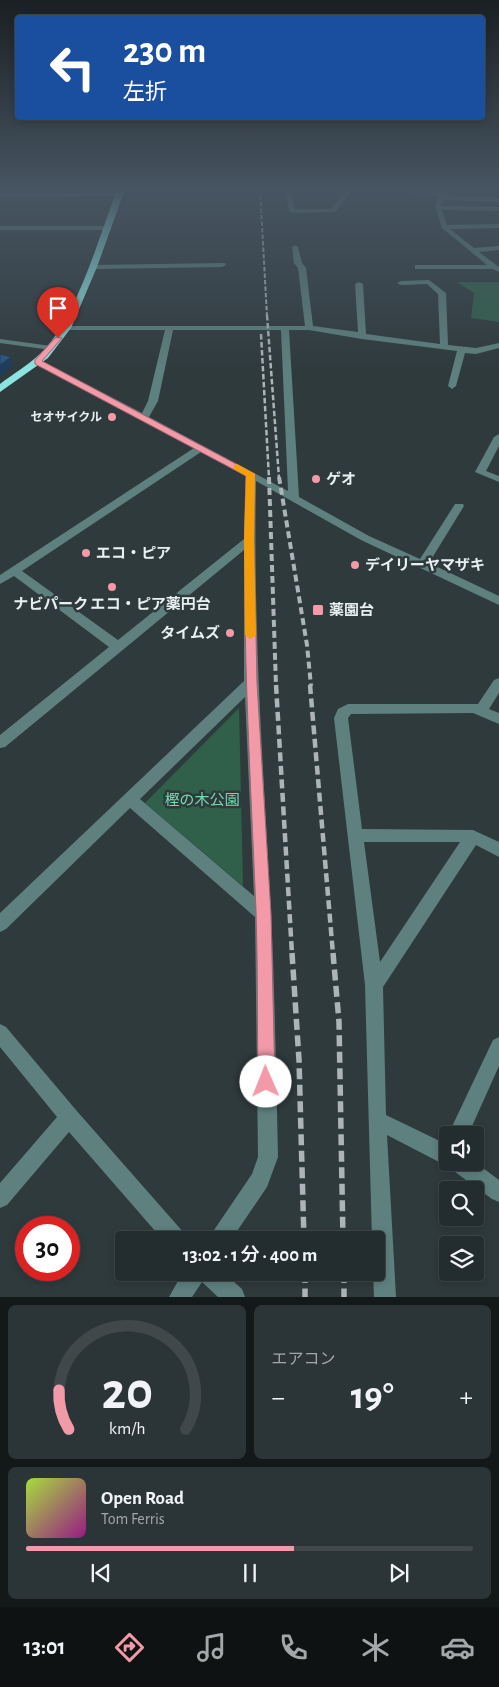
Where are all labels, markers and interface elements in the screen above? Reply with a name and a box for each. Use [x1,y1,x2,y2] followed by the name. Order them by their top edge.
[123,34,206,69] text: 230 m
[40,35,105,100] icon: left
[123,81,167,103] text: 左折
[37,287,79,338] pin
[44,294,72,322] icon: arrive
[31,411,102,423] place label: セオサイクル
[106,411,118,423] marker: セオサイクル
[326,471,356,487] place label: ゲオ
[310,473,322,485] marker: ゲオ
[96,546,171,561] place label: エコ・ピア
[80,547,92,559] marker: エコ・ピア
[365,557,485,573] place label: デイリーヤマザキ
[349,559,361,571] marker: デイリーヤマザキ
[106,581,118,593] marker: ナビパーク エコ・ピア薬円台
[13,596,211,612] place label: ナビパーク エコ・ピア薬円台
[329,602,374,618] place label: 薬園台
[311,603,325,617] marker: 薬園台
[160,624,220,641] place label: タイムズ
[224,627,236,639] marker: タイムズ
[164,792,240,808] park label: 樫の木公園
[239,1055,291,1107] position arrow
[439,1126,484,1281] map controls
[439,1126,484,1171] button: sound
[439,1181,484,1226] button: search
[15,1216,80,1281] speed limit sign: 30
[439,1236,484,1281] button: layers
[183,1246,317,1265] text: 13:02 · 1 分 · 400 m
[272,1351,336,1367] text: エアコン
[101,1366,153,1418] text: 20
[351,1378,394,1416] text: 19°
[272,1384,285,1412] text: −
[460,1384,473,1412] text: +
[108,1420,145,1438] text: km/h
[101,1489,184,1508] text: Open Road
[101,1511,165,1527] text: Tom Ferris
[87,1559,115,1587] icon: previous
[236,1559,264,1587] icon: pause
[385,1559,413,1587] icon: next
[112,1630,147,1665] icon: directions
[194,1630,229,1665] icon: music
[276,1630,311,1665] icon: phone
[358,1630,393,1665] icon: climate
[440,1630,475,1665] icon: car
[24,1636,65,1658] text: 13:01

